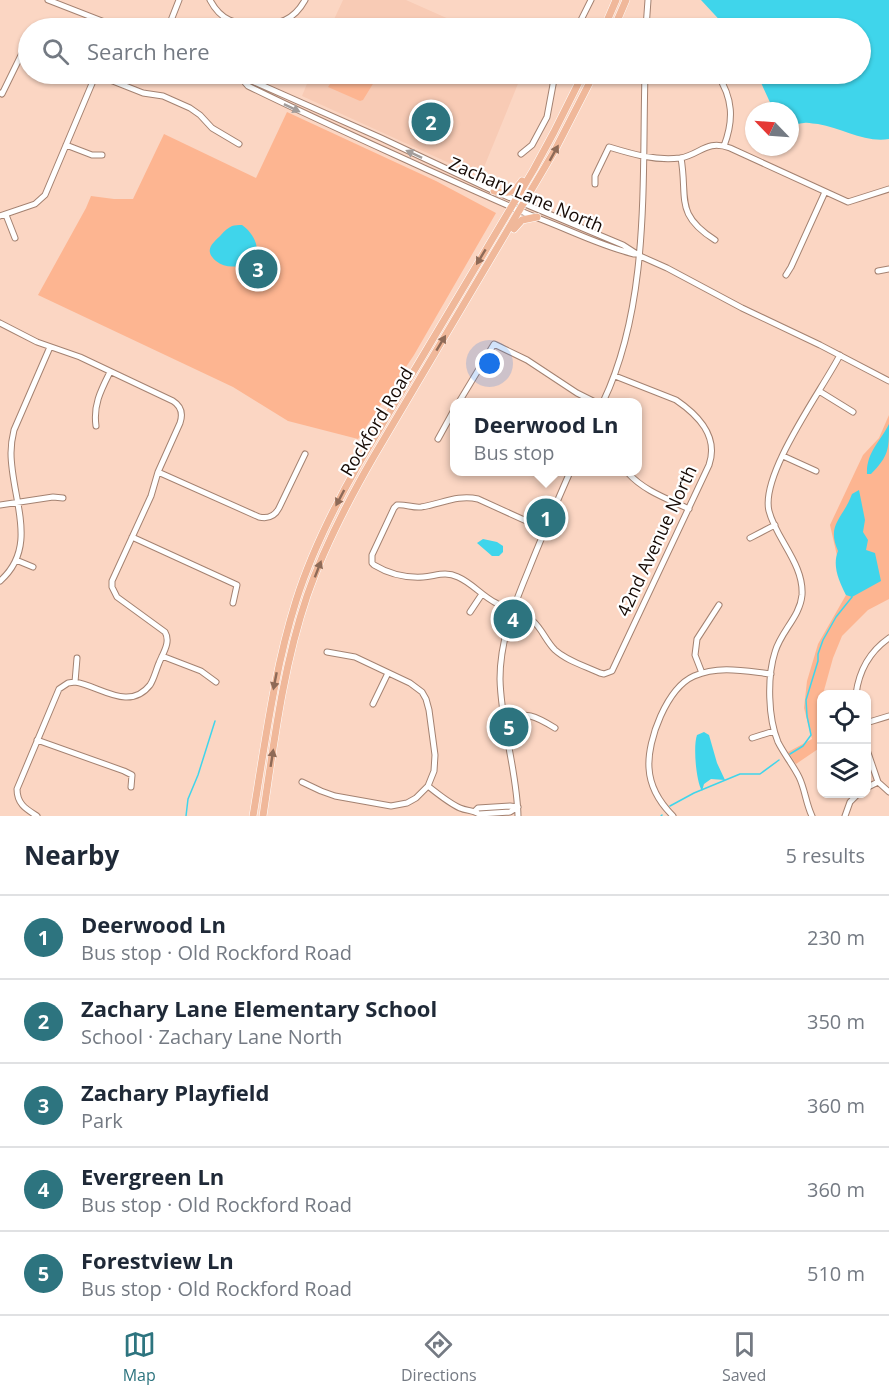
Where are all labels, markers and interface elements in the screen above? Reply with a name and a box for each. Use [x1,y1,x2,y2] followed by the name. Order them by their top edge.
[18,18,871,84] search box
[39,35,72,68] icon: search
[87,36,210,66] text: Search here
[412,100,450,144] pin: 2
[745,102,799,156] north arrow
[284,103,301,112] one-way arrow
[548,145,559,161] one-way arrow
[405,149,422,158] one-way arrow
[446,151,607,237] street label: Zachary Lane North
[238,246,278,292] pin: 3
[476,249,487,265] one-way arrow
[436,335,447,351] one-way arrow
[475,349,504,378] your location
[334,363,418,480] street label: Rockford Road
[450,398,642,476] popup
[474,409,618,439] text: Deerwood Ln
[474,439,554,466] text: Bus stop
[611,461,702,620] street label: 42nd Avenue North
[335,489,344,506] one-way arrow
[526,496,566,540] pin: 1
[313,560,323,578] one-way arrow
[494,596,532,642] pin: 4
[270,672,279,691] one-way arrow
[817,690,871,798] map controls
[817,690,871,744] button: locate
[490,704,528,750] pin: 5
[817,744,871,798] button: layers
[268,749,277,768] one-way arrow
[24,837,119,873] text: Nearby
[785,842,865,869] text: 5 results
[81,909,226,939] text: Deerwood Ln
[38,924,49,951] text: 1
[807,924,865,951] text: 230 m
[81,939,352,966] text: Bus stop · Old Rockford Road
[81,993,437,1023] text: Zachary Lane Elementary School
[38,1008,49,1035] text: 2
[807,1008,865,1035] text: 350 m
[81,1023,342,1050] text: School · Zachary Lane North
[81,1077,270,1107] text: Zachary Playfield
[38,1092,49,1119] text: 3
[807,1092,865,1119] text: 360 m
[81,1107,123,1134] text: Park
[81,1161,224,1191] text: Evergreen Ln
[38,1176,49,1203] text: 4
[807,1176,865,1203] text: 360 m
[81,1191,352,1218] text: Bus stop · Old Rockford Road
[81,1245,234,1275] text: Forestview Ln
[38,1260,49,1287] text: 5
[807,1260,865,1287] text: 510 m
[81,1275,352,1302] text: Bus stop · Old Rockford Road
[123,1328,156,1386] tab: Map
[401,1328,477,1386] tab: Directions
[722,1328,766,1386] tab: Saved

